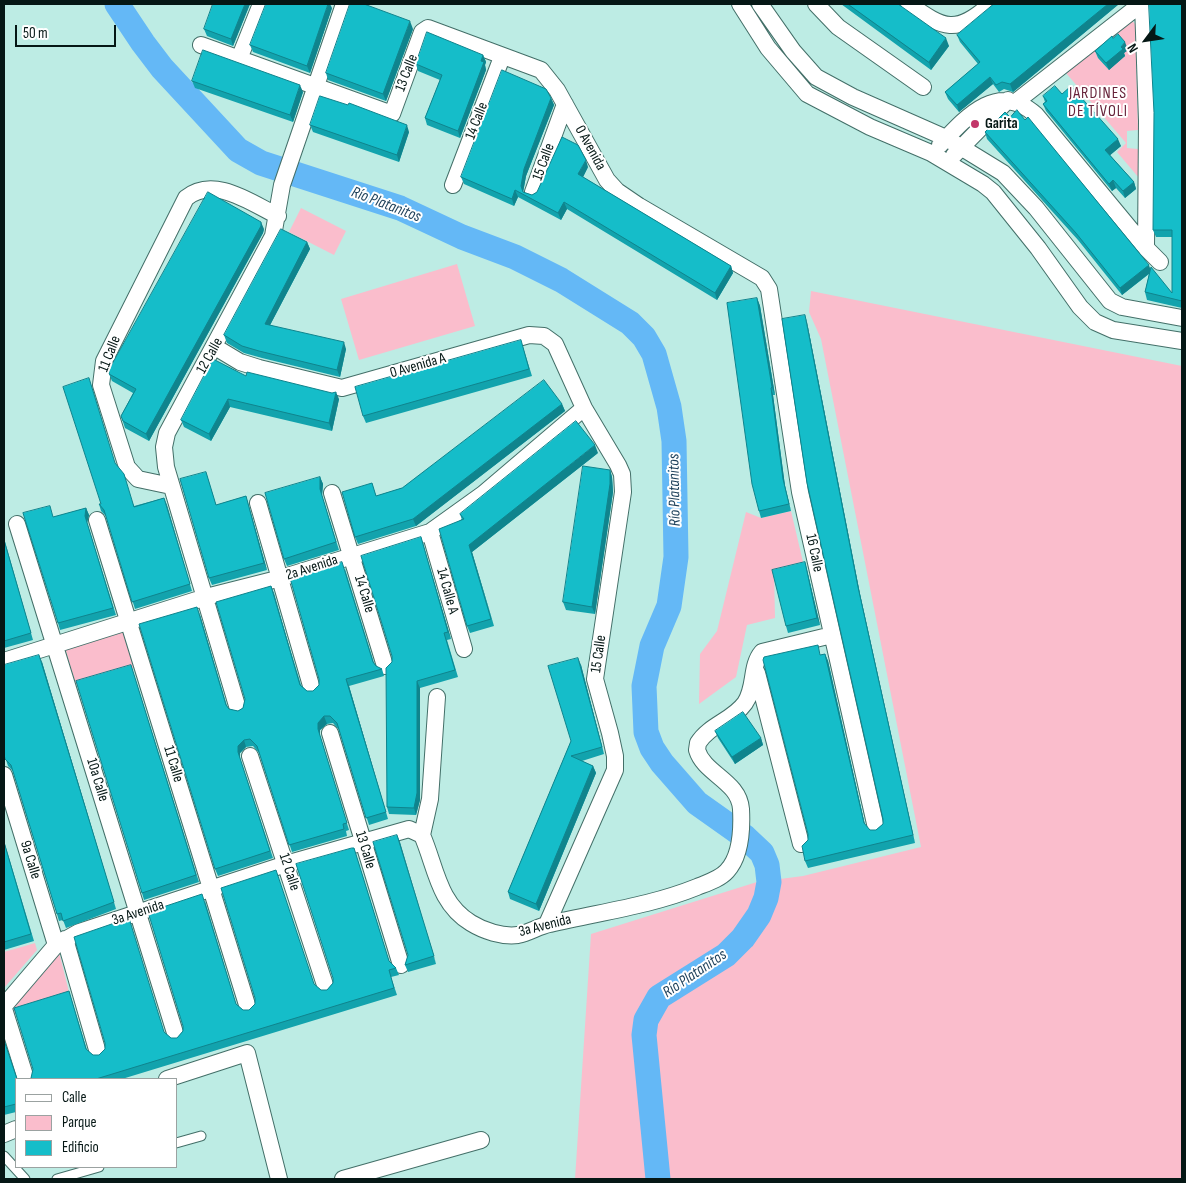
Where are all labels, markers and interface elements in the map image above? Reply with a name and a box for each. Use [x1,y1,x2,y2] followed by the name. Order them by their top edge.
[18,15,119,47] scale bar
[1121,15,1171,65] north arrow
[23,24,48,43] text: 50 m
[1124,40,1142,56] text: N
[392,52,422,94] street label: 13 Calle
[1067,84,1129,122] district label: JARDINES DE TÍVOLI
[462,100,492,142] street label: 14 Calle
[985,115,1018,133] place label: Garita
[969,118,981,130] marker: Garita
[570,123,610,173] street label: 0 Avenida
[529,141,559,183] street label: 15 Calle
[349,183,423,227] water label: Río Platanitos
[95,333,125,375] street label: 11 Calle
[193,335,227,377] street label: 12 Calle
[388,349,448,383] street label: 0 Avenida A
[665,453,685,527] water label: Río Platanitos
[801,532,827,574] street label: 16 Calle
[284,551,340,585] street label: 2a Avenida
[432,566,462,616] street label: 14 Calle A
[350,573,378,615] street label: 14 Calle
[587,634,611,674] street label: 15 Calle
[159,744,187,784] street label: 11 Calle
[82,756,112,804] street label: 10a Calle
[351,829,379,871] street label: 13 Calle
[16,839,44,881] street label: 9a Calle
[275,851,303,893] street label: 12 Calle
[110,896,166,930] street label: 3a Avenida
[517,911,573,941] street label: 3a Avenida
[659,946,731,1002] water label: Río Platanitos
[15,1078,178,1168] legend
[62,1088,86,1107] text: Calle
[62,1113,97,1132] text: Parque
[62,1138,99,1157] text: Edificio

